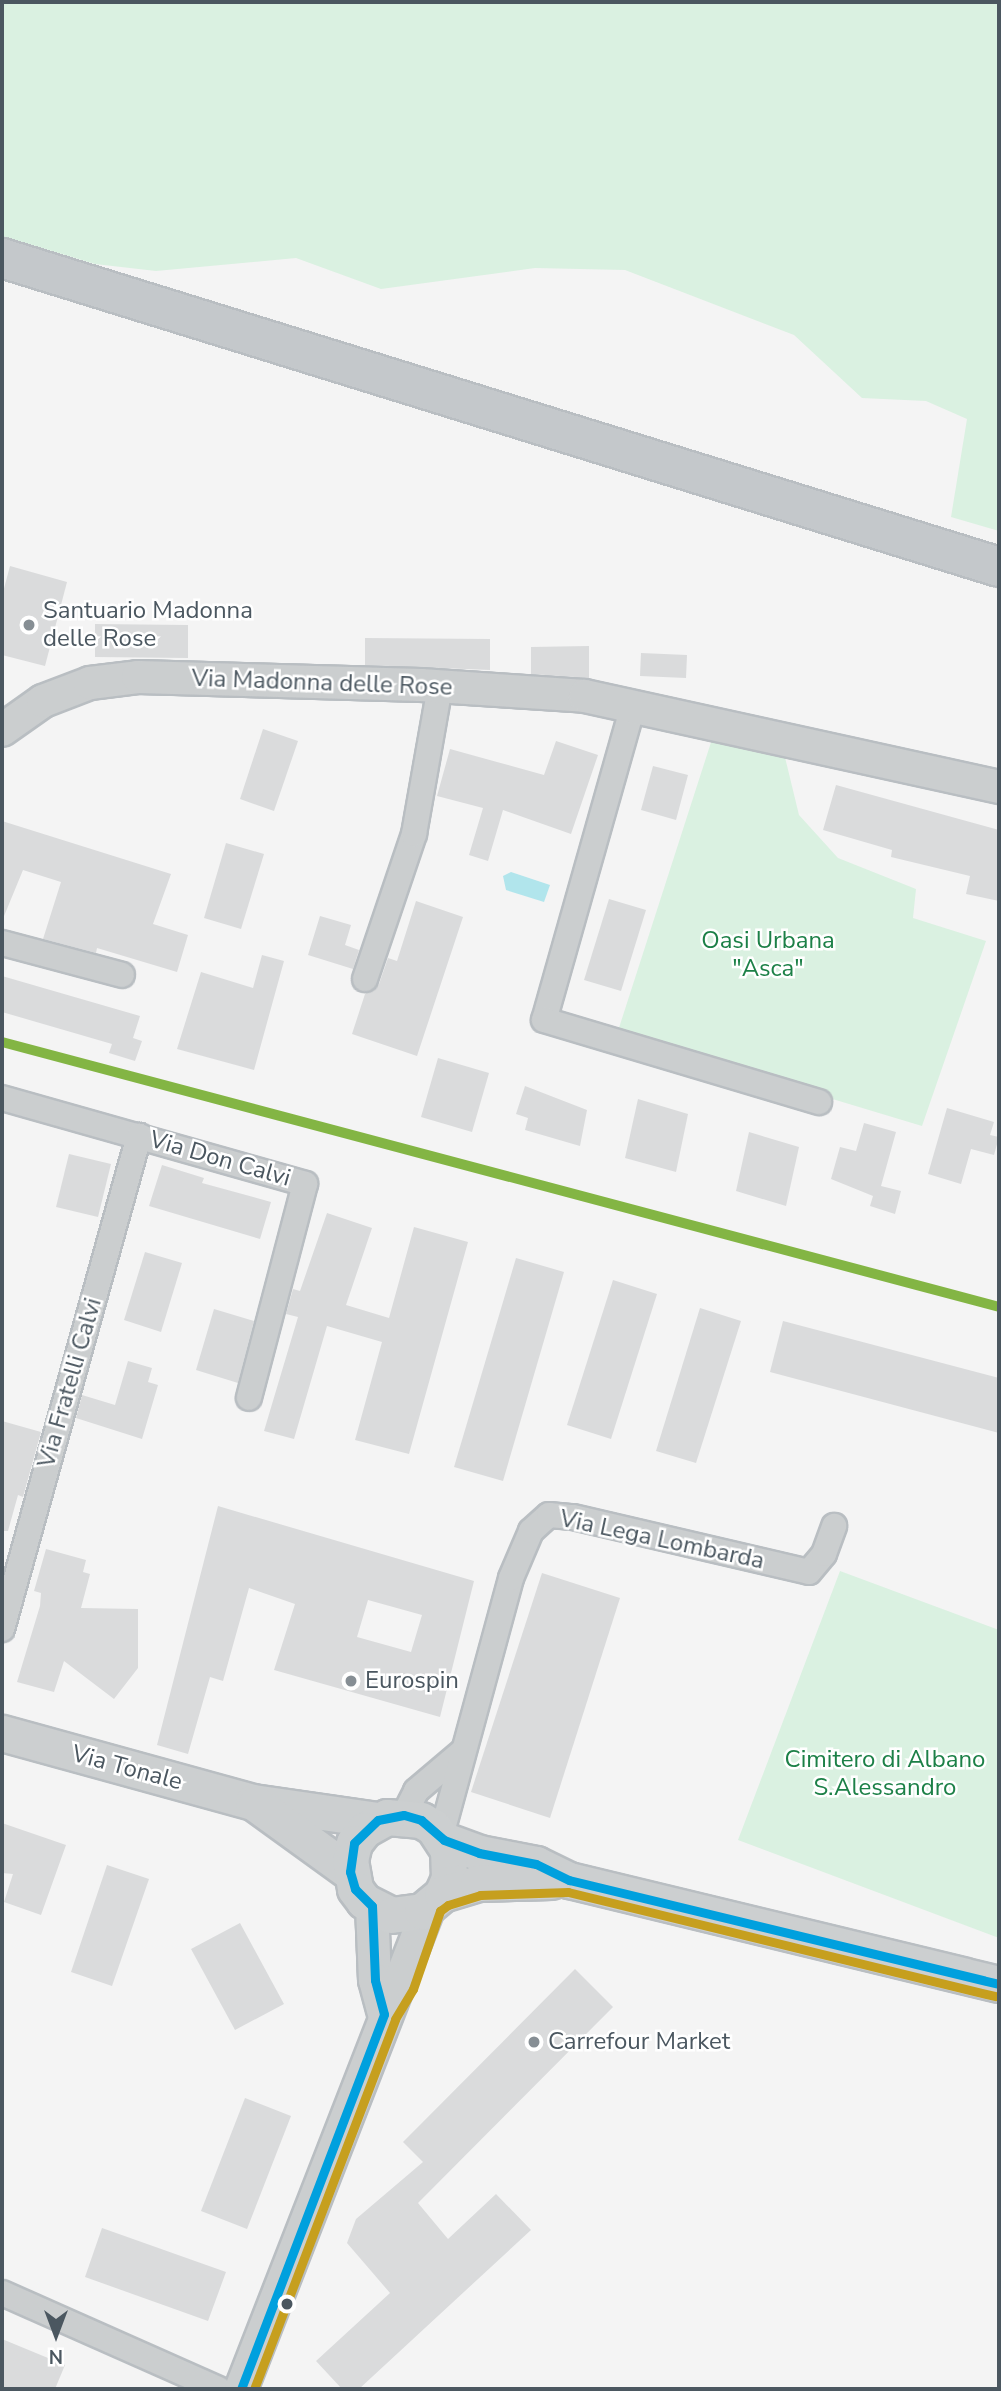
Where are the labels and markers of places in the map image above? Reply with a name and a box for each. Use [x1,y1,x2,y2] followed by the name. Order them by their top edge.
[43,597,253,653] place label: Santuario Madonna delle Rose
[21,617,37,633] marker: Santuario Madonna delle Rose
[365,1667,459,1695] place label: Eurospin
[343,1673,359,1689] marker: Eurospin
[548,2028,730,2056] place label: Carrefour Market
[526,2034,542,2050] marker: Carrefour Market
[280,2297,294,2311] unlabelled marker

